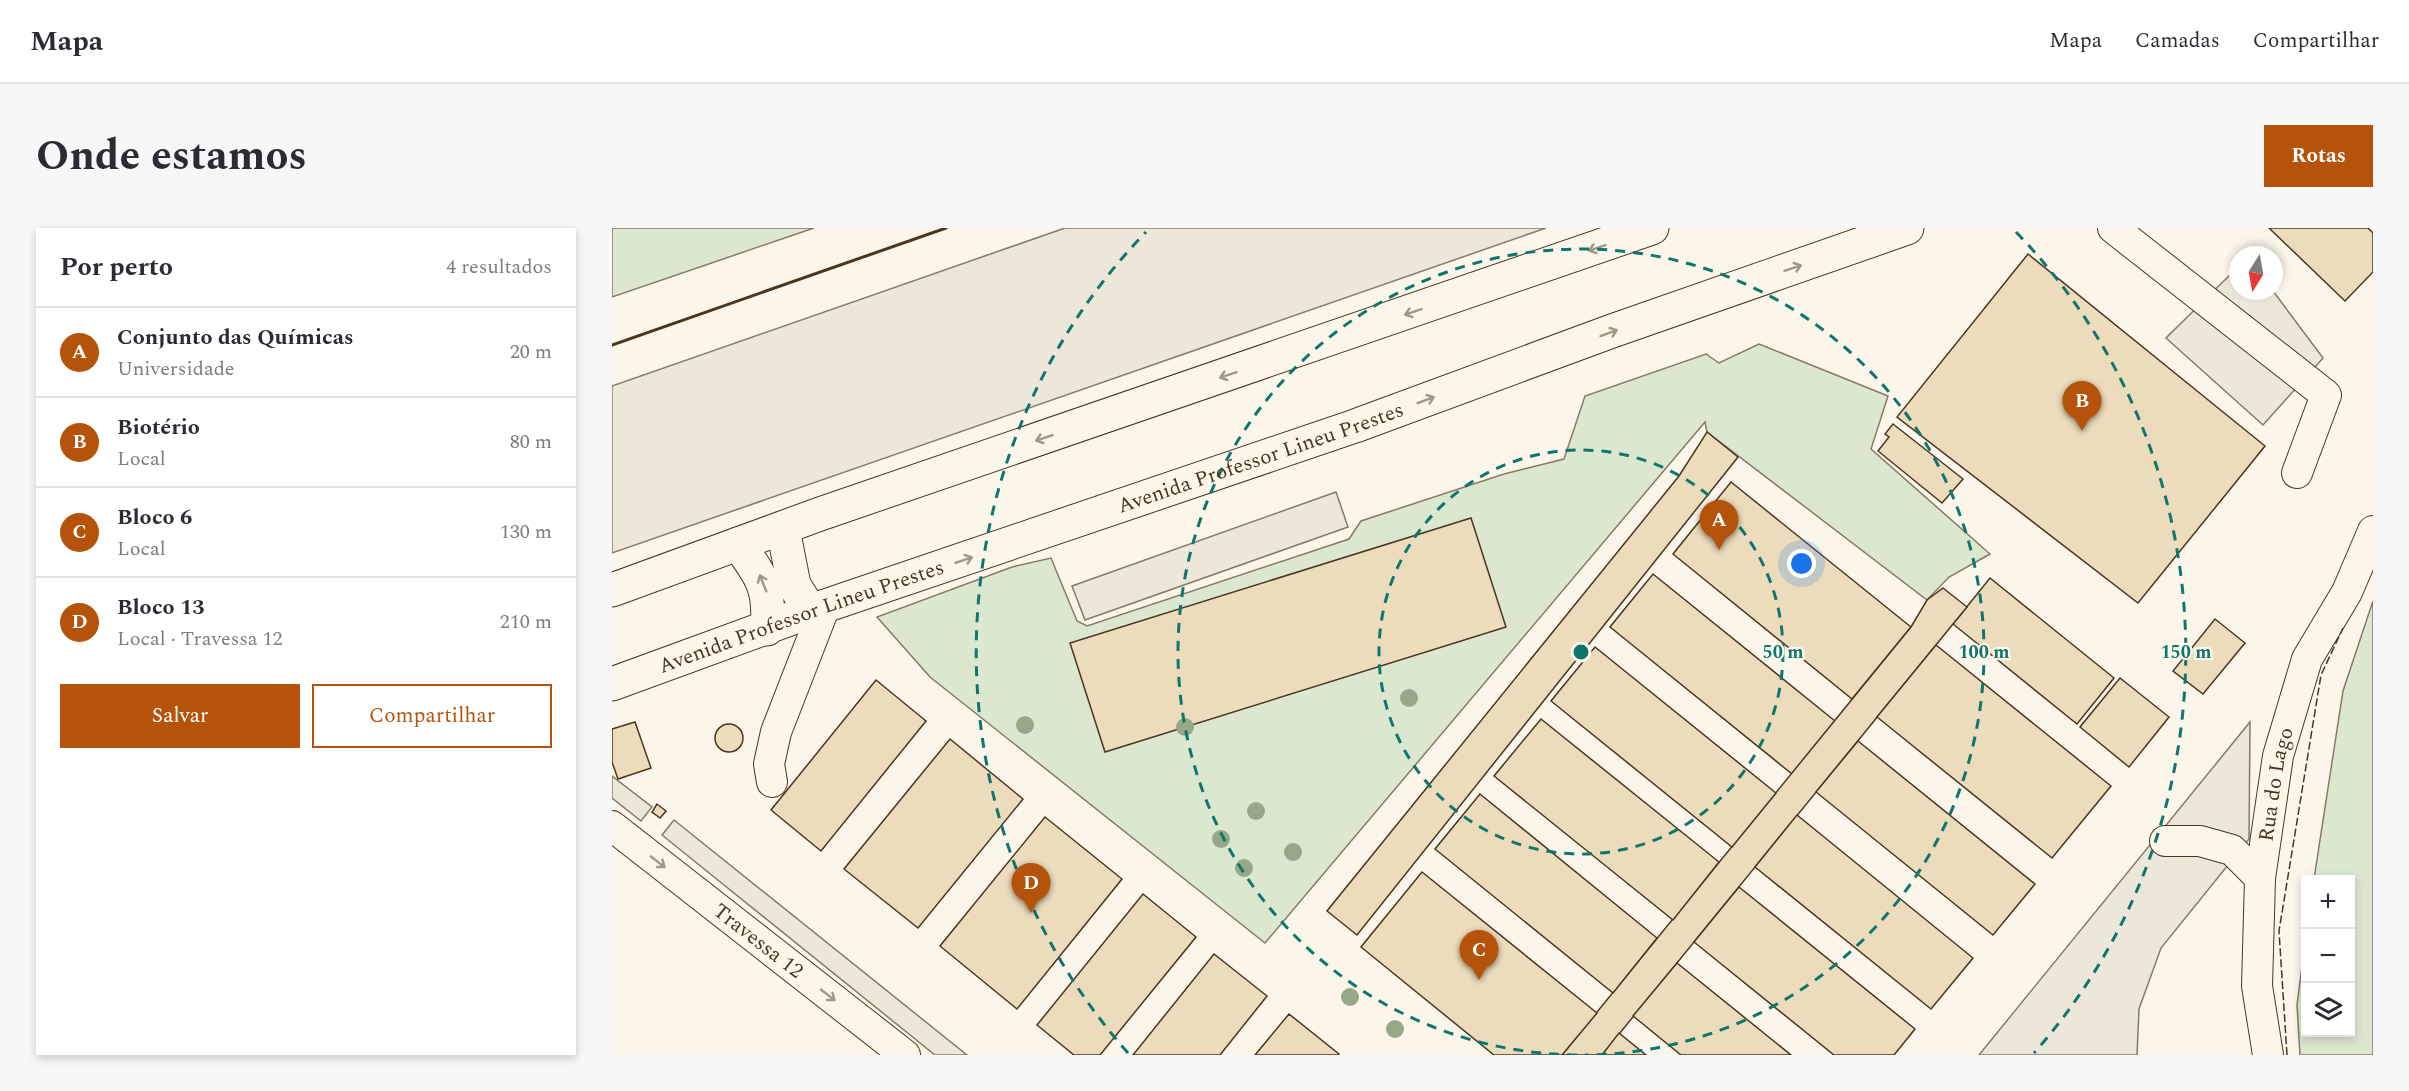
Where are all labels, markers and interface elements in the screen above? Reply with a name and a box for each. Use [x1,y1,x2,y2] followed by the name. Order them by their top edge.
[30,20,103,63] text: Mapa
[2049,25,2102,57] text: Mapa
[2135,25,2220,57] text: Camadas
[2253,25,2379,57] text: Compartilhar
[36,125,307,188] text: Onde estamos
[2264,125,2373,187] button: Rotas
[1588,243,1607,254] one-way arrow
[2229,246,2283,300] north arrow
[60,247,173,287] text: Por perto
[446,252,552,282] text: 4 resultados
[1783,262,1802,273] one-way arrow
[1404,307,1422,318] one-way arrow
[117,321,354,354] text: Conjunto das Químicas
[1599,326,1618,337] one-way arrow
[72,337,87,367] text: A
[510,337,552,367] text: 20 m
[117,354,235,384] text: Universidade
[1219,371,1238,382] one-way arrow
[2062,382,2102,431] pin: B
[1416,393,1435,404] one-way arrow
[1113,394,1409,522] street label: Avenida Professor Lineu Prestes
[117,411,200,444] text: Biotério
[72,427,87,457] text: B
[510,427,552,457] text: 80 m
[1035,433,1054,444] one-way arrow
[117,444,166,474] text: Local
[1700,500,1738,550] pin: A
[117,501,192,534] text: Bloco 6
[72,517,87,547] text: C
[500,517,552,547] text: 130 m
[117,534,166,564] text: Local
[1787,549,1816,578] your location
[654,552,948,683] street label: Avenida Professor Lineu Prestes
[954,553,973,564] one-way arrow
[757,574,768,593] one-way arrow
[117,591,205,624] text: Bloco 13
[71,607,88,637] text: D
[500,607,552,637] text: 210 m
[117,624,283,654] text: Local · Travessa 12
[1763,639,1803,666] text: 50 m
[1958,639,2010,666] text: 100 m
[2160,639,2212,666] text: 150 m
[1571,642,1591,662] centre of rings
[60,684,300,748] button: Salvar
[312,684,552,748] button: Compartilhar
[2251,723,2303,844] street label: Rua do Lago
[650,855,666,868] one-way arrow
[1012,864,1050,913] pin: D
[2301,875,2355,1037] map controls
[2301,875,2355,929] button: +
[706,896,810,987] street label: Travessa 12
[2301,929,2355,983] button: −
[1460,930,1498,980] pin: C
[2301,983,2355,1037] button: layers
[820,988,836,1001] one-way arrow

